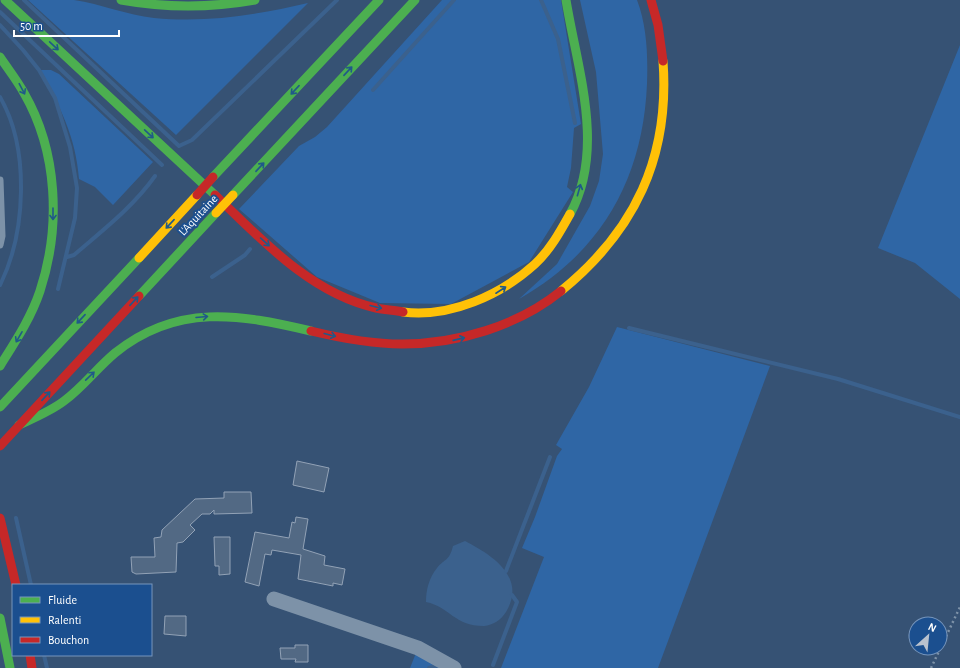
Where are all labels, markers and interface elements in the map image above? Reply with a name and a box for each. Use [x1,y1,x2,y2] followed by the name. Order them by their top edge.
[14,12,119,38] scale bar
[20,20,43,32] text: 50 m
[49,41,59,51] one-way arrow
[343,67,352,77] one-way arrow
[18,83,26,95] one-way arrow
[290,85,299,95] one-way arrow
[144,129,154,139] one-way arrow
[255,161,264,172] one-way arrow
[576,183,583,196] one-way arrow
[176,192,220,238] street label: L'Aquitaine
[50,207,57,220] one-way arrow
[165,219,175,229] one-way arrow
[260,238,271,247] one-way arrow
[496,285,507,294] one-way arrow
[129,296,139,306] one-way arrow
[370,304,383,312] one-way arrow
[77,313,86,323] one-way arrow
[195,313,208,320] one-way arrow
[14,331,22,343] one-way arrow
[323,332,336,339] one-way arrow
[452,335,465,342] one-way arrow
[85,371,95,381] one-way arrow
[41,391,50,402] one-way arrow
[12,584,152,656] legend
[48,594,77,606] text: Fluide
[48,614,81,626] text: Ralenti
[908,616,948,656] north arrow
[926,621,938,634] text: N
[48,634,89,646] text: Bouchon

